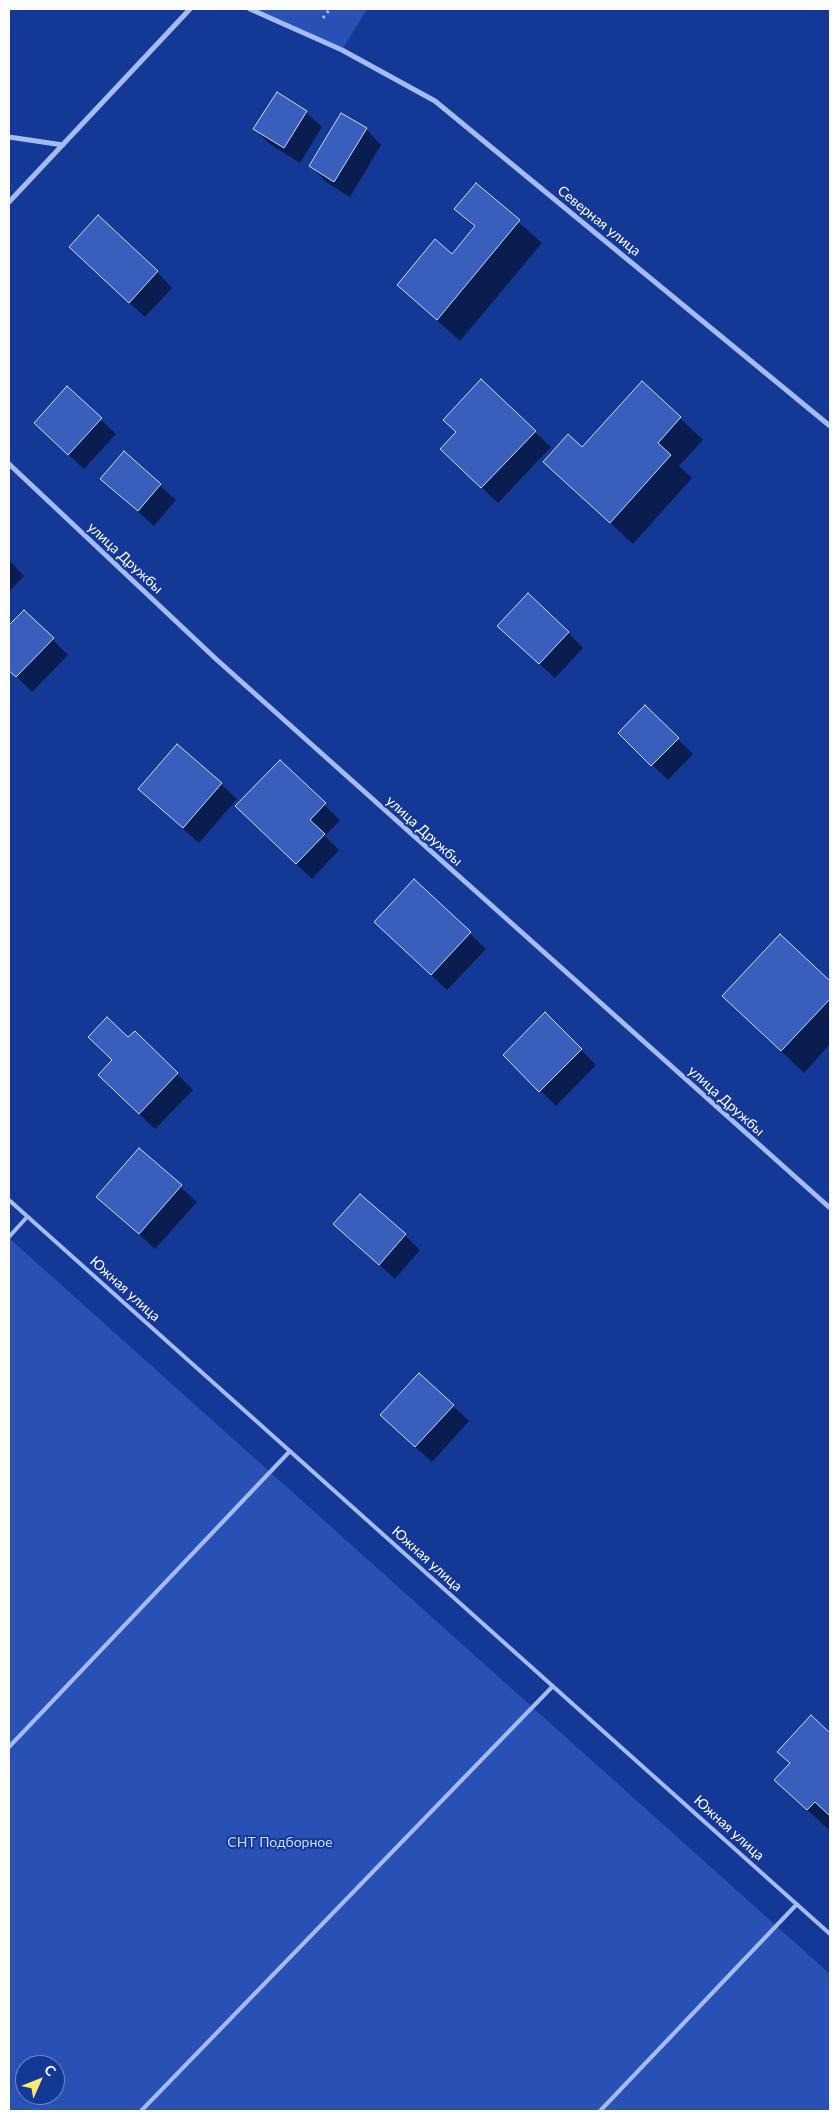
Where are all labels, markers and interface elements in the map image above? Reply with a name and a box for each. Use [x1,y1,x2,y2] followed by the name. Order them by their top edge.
[554,182,644,260] street label: Северная улица
[84,519,166,597] street label: улица Дружбы
[382,792,466,870] street label: улица Дружбы
[684,1062,768,1140] street label: улица Дружбы
[86,1253,164,1325] street label: Южная улица
[388,1523,466,1595] street label: Южная улица
[690,1792,768,1864] street label: Южная улица
[227,1834,333,1850] park label: СНТ Подборное
[15,2055,65,2105] north arrow
[41,2061,60,2079] text: С

